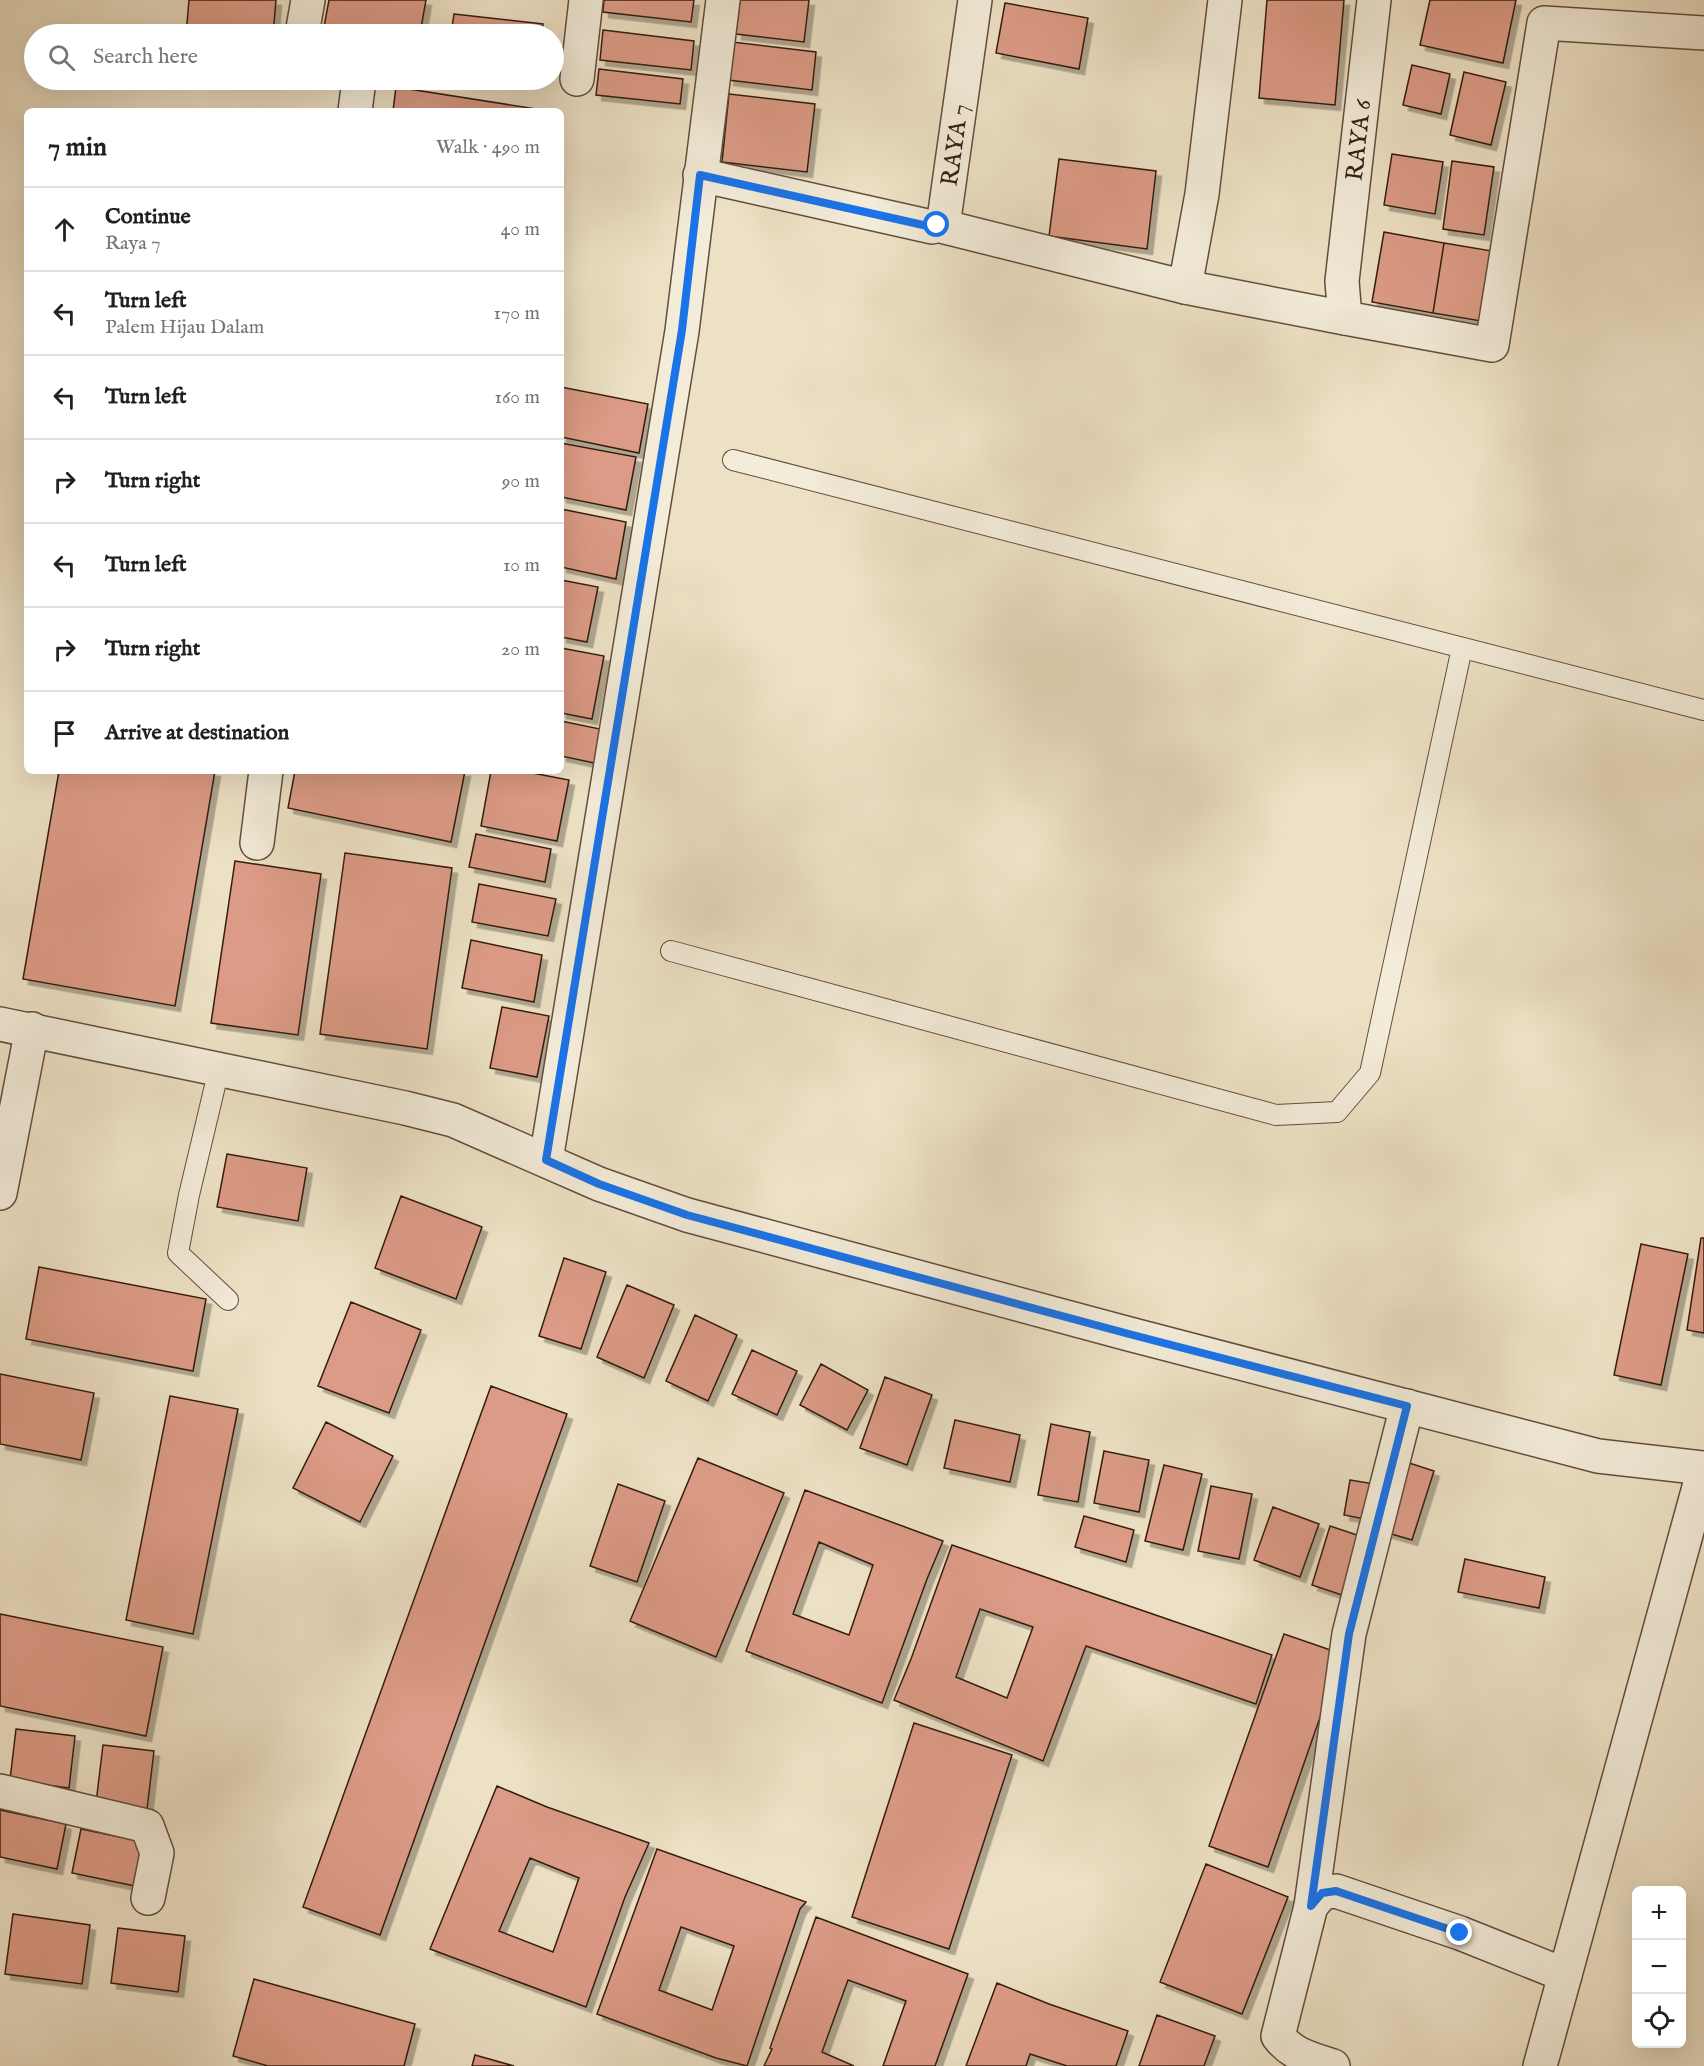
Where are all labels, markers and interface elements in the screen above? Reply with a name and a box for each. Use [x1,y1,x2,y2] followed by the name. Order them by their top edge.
[24,24,564,90] search box
[45,41,78,74] icon: search
[93,43,198,71] text: Search here
[1340,97,1380,182] street label: RAYA 6
[935,102,977,188] street label: RAYA 7
[48,131,107,164] text: 7 min
[436,135,540,160] text: Walk · 490 m
[105,203,191,231] text: Continue
[923,211,949,237] route start
[48,213,81,246] icon: ahead
[501,217,540,242] text: 40 m
[105,231,161,256] text: Raya 7
[105,287,187,315] text: Turn left
[48,297,81,330] icon: left
[494,301,540,326] text: 170 m
[105,315,264,340] text: Palem Hijau Dalam
[48,381,81,414] icon: left
[105,383,187,411] text: Turn left
[494,385,540,410] text: 160 m
[48,465,81,498] icon: right
[105,467,200,495] text: Turn right
[502,469,540,494] text: 90 m
[48,549,81,582] icon: left
[105,551,187,579] text: Turn left
[503,553,540,578] text: 10 m
[48,633,81,666] icon: right
[105,635,200,663] text: Turn right
[501,637,540,662] text: 20 m
[48,717,81,750] icon: arrive
[105,719,289,747] text: Arrive at destination
[1632,1886,1686,2048] map controls
[1632,1886,1686,1940] button: +
[1446,1919,1472,1945] route end
[1632,1940,1686,1994] button: −
[1632,1994,1686,2048] button: locate

